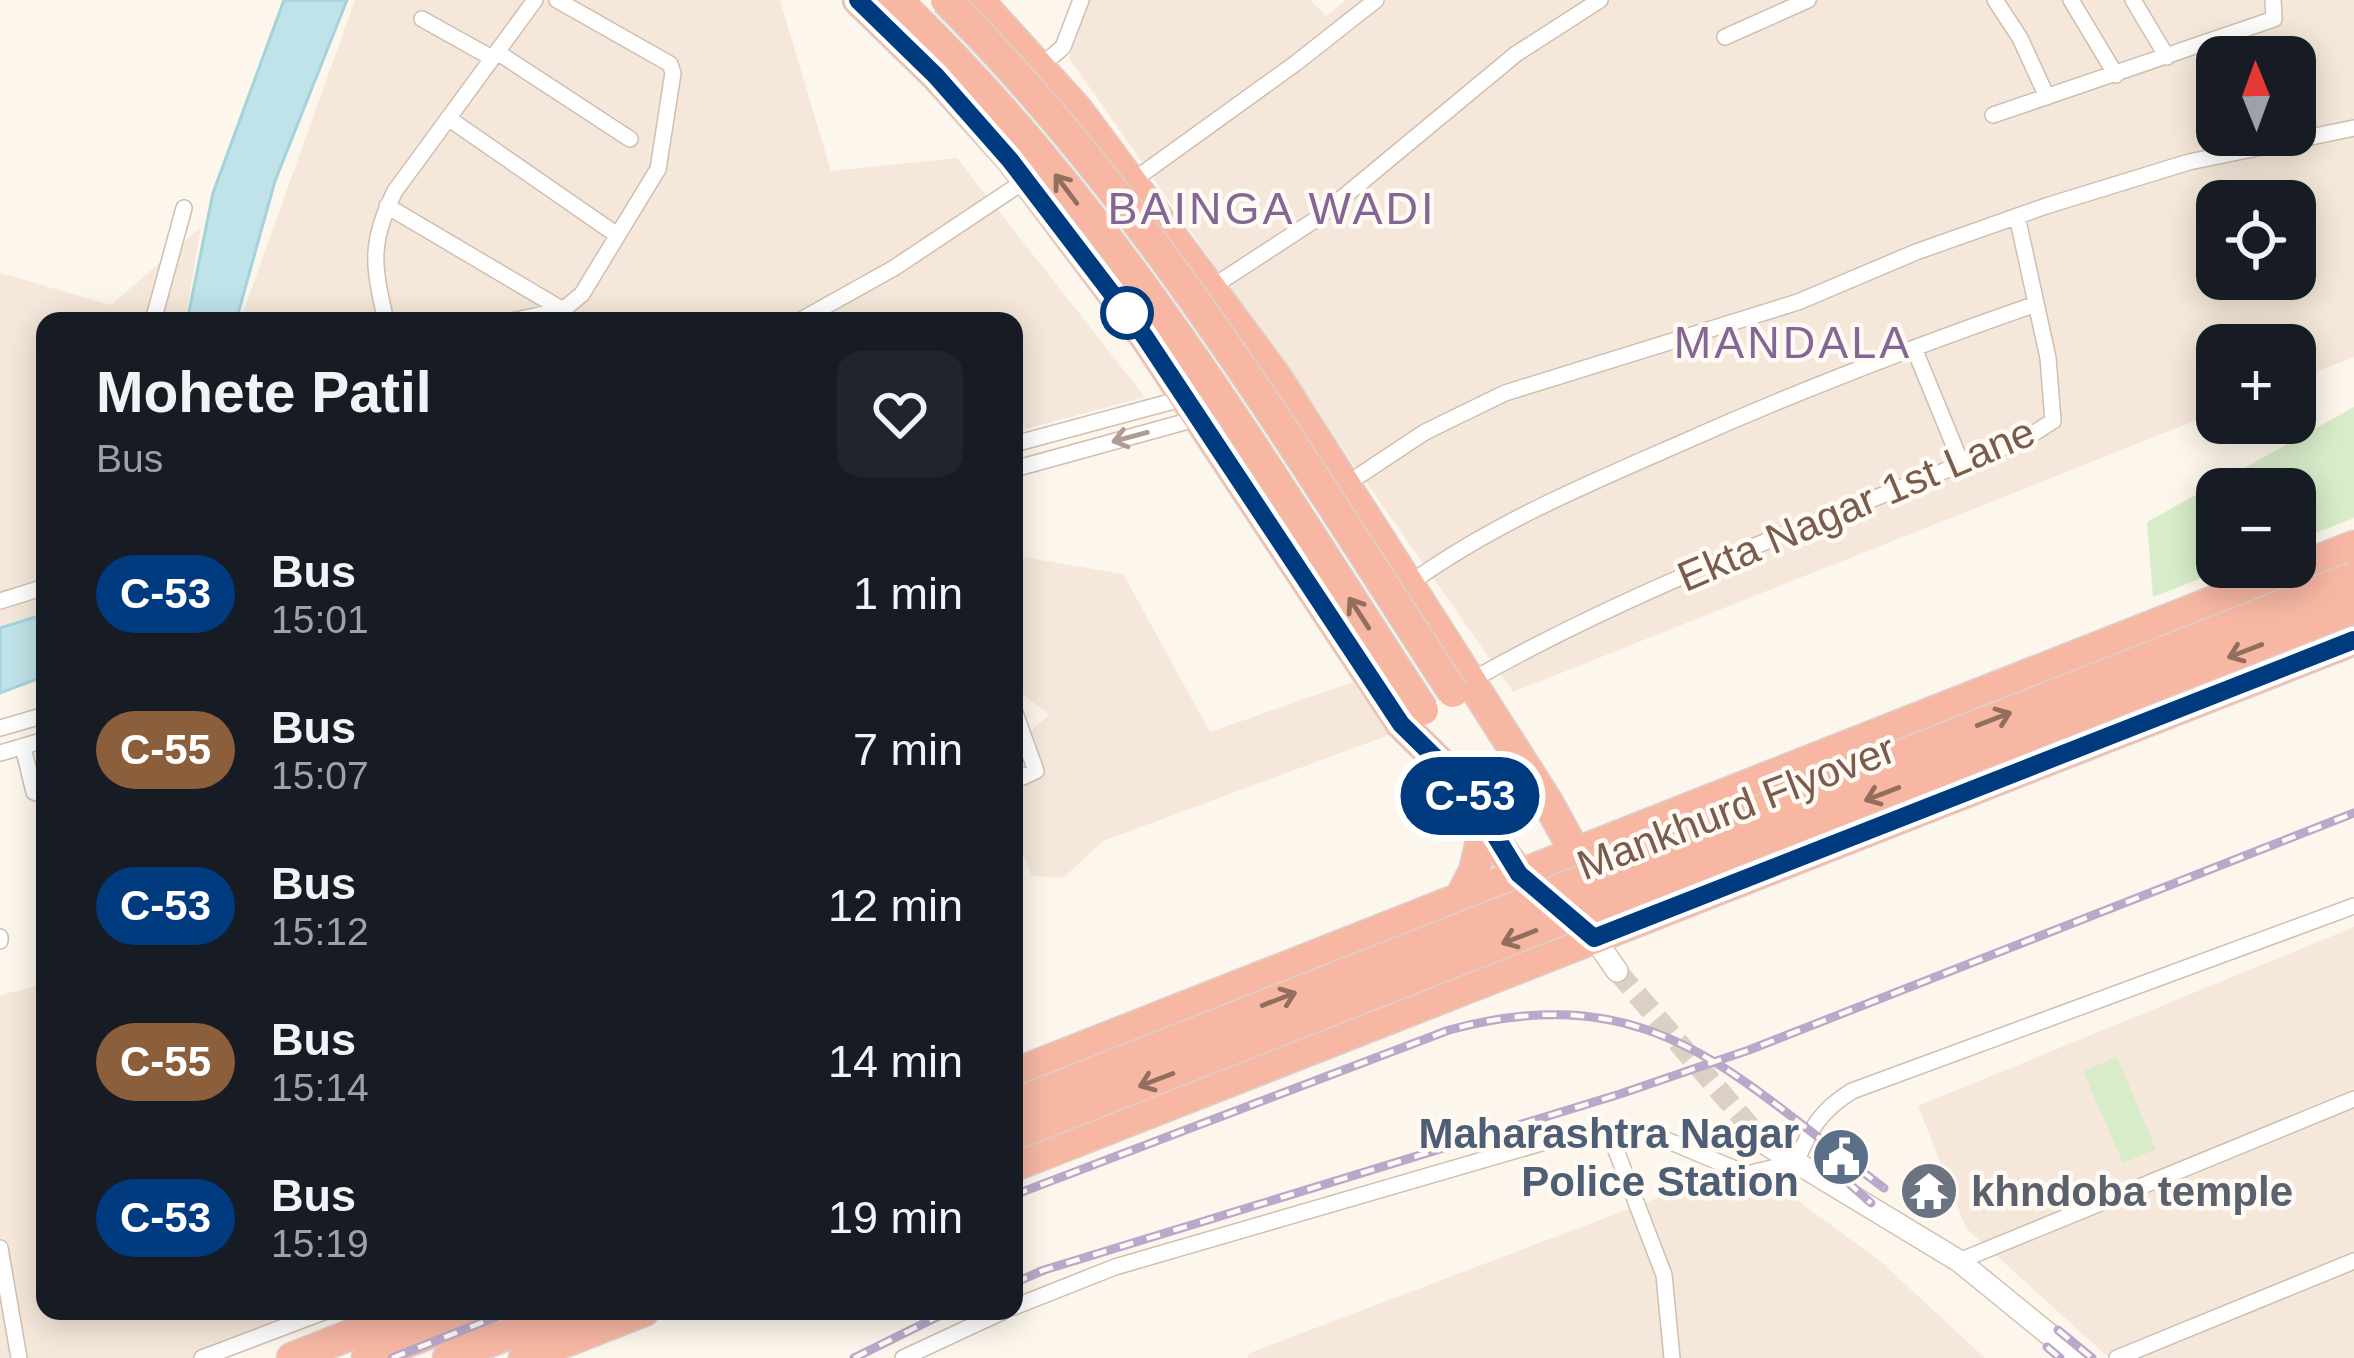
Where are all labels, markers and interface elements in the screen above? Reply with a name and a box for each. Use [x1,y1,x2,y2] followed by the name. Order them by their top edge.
[2196,36,2316,156] north arrow
[2196,36,2316,588] map controls
[1053,173,1079,205] one-way arrow
[2196,180,2316,300] button: locate
[1108,183,1436,234] district label: BAINGA WADI
[1102,288,1152,338] unlabelled marker
[1674,317,1912,368] district label: MANDALA
[2196,324,2316,444] button: +
[837,351,963,477] button: heart
[96,360,432,424] text: Mohete Patil
[1671,408,2041,600] street label: Ekta Nagar 1st Lane
[1112,428,1150,450] one-way arrow
[96,437,163,480] text: Bus
[2196,468,2316,588] button: −
[271,546,356,597] text: Bus
[853,568,963,619] text: 1 min
[120,570,211,617] text: C-53
[1347,596,1372,630] one-way arrow
[271,598,369,641] text: 15:01
[2228,642,2265,664] one-way arrow
[271,702,356,753] text: Bus
[1975,706,2012,728] one-way arrow
[853,724,963,775] text: 7 min
[1571,725,1901,889] street label: Mankhurd Flyover
[120,726,211,773] text: C-55
[271,754,369,797] text: 15:07
[1386,757,1554,835] line badge: C-53
[1424,772,1516,819] text: C-53
[1865,785,1902,806] one-way arrow
[271,858,356,909] text: Bus
[828,880,963,931] text: 12 min
[120,882,211,929] text: C-53
[271,910,369,953] text: 15:12
[1502,927,1539,949] one-way arrow
[1260,987,1297,1009] one-way arrow
[271,1014,356,1065] text: Bus
[828,1036,963,1087] text: 14 min
[120,1038,211,1085] text: C-55
[271,1066,369,1109] text: 15:14
[1139,1070,1176,1092] one-way arrow
[1419,1110,1799,1205] place label: Maharashtra Nagar Police Station
[1810,1126,1872,1188] public building icon: Maharashtra Nagar Police Station
[1898,1160,1960,1222] temple icon: khndoba temple
[1971,1168,2293,1215] place label: khndoba temple
[271,1170,356,1221] text: Bus
[828,1192,963,1243] text: 19 min
[120,1194,211,1241] text: C-53
[271,1222,369,1265] text: 15:19

